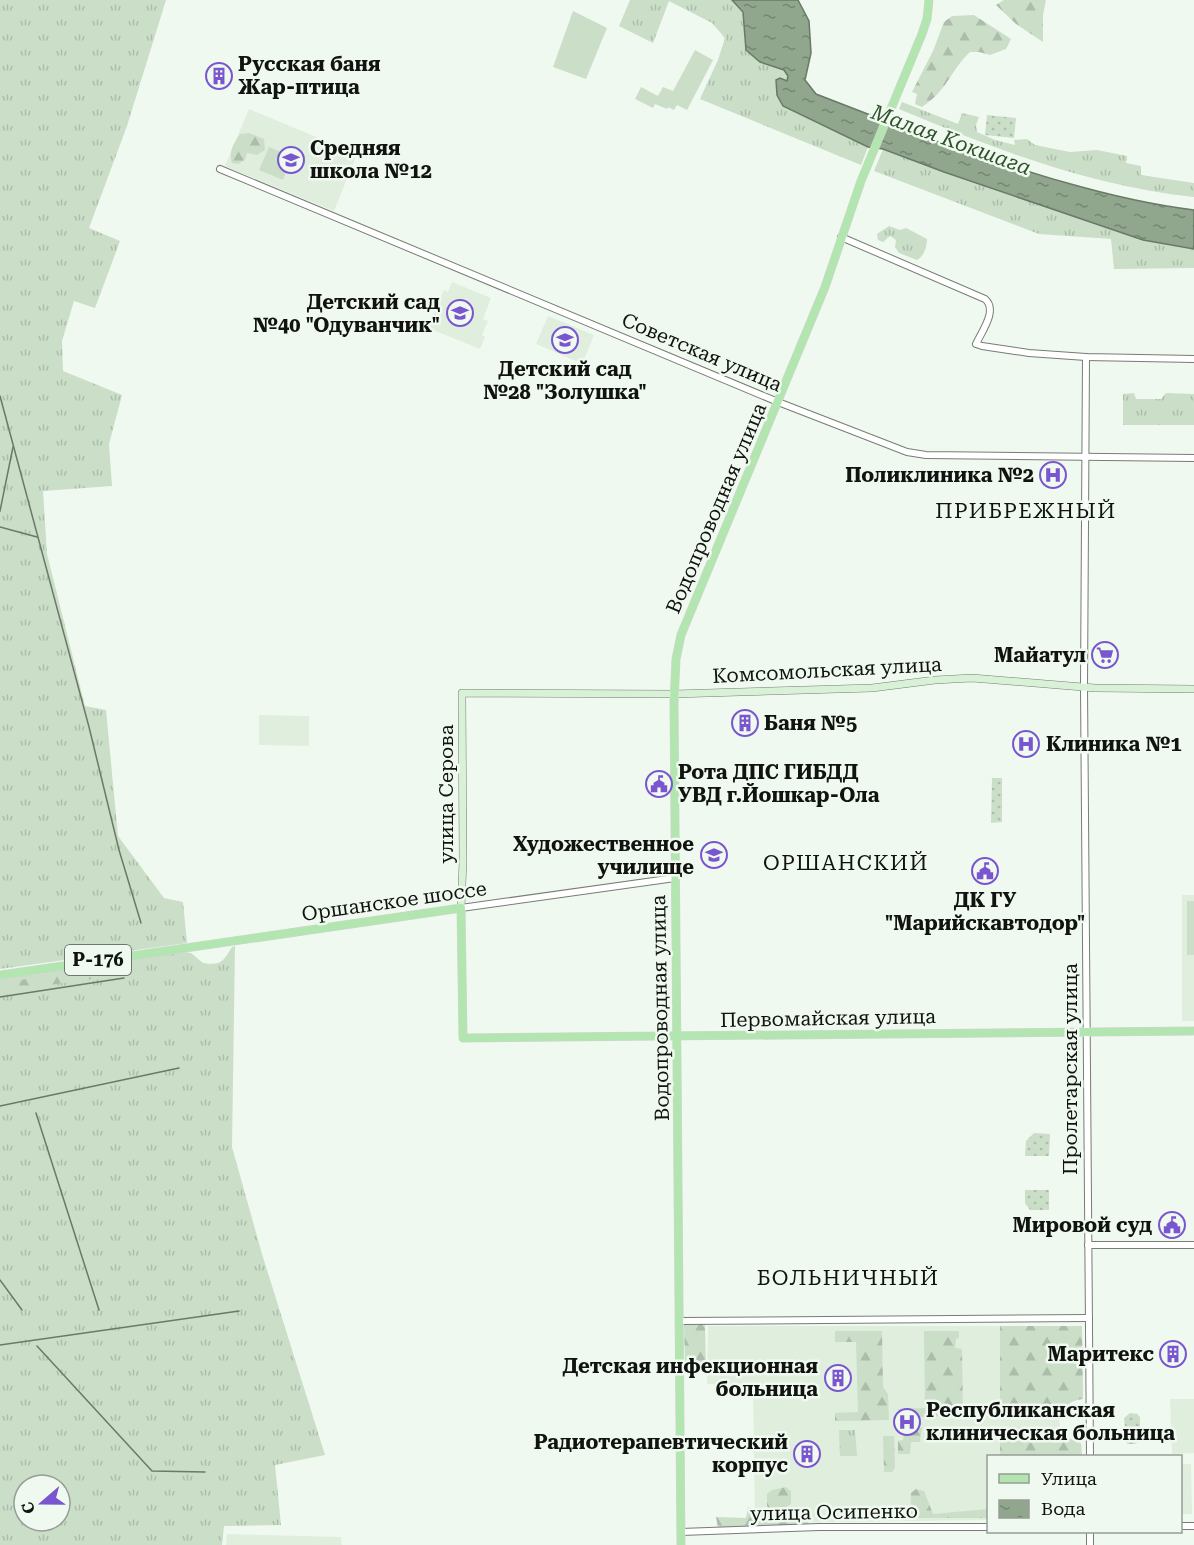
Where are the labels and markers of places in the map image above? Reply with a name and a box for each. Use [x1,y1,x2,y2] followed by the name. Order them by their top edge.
[238,52,381,99] place label: Русская баня Жар-птица
[204,61,234,91] building icon: Русская баня Жар-птица
[310,136,432,183] place label: Средняя школа №12
[276,145,306,175] school or university icon: Средняя школа №12
[253,290,440,337] place label: Детский сад №40 "Одуванчик"
[445,298,475,328] school or university icon: Детский сад №40 "Одуванчик"
[550,325,580,355] school or university icon: Детский сад №28 "Золушка"
[483,357,647,404] place label: Детский сад №28 "Золушка"
[1038,460,1068,490] hospital icon: Поликлиника №2
[845,463,1034,487] place label: Поликлиника №2
[1090,640,1120,670] supermarket icon: Майатул
[994,643,1086,667] place label: Майатул
[730,708,760,738] building icon: Баня №5
[764,711,857,735] place label: Баня №5
[1011,729,1041,759] hospital icon: Клиника №1
[1046,732,1182,756] place label: Клиника №1
[678,760,880,807] place label: Рота ДПС ГИБДД УВД г.Йошкар-Ола
[644,769,674,799] public building icon: Рота ДПС ГИБДД УВД г.Йошкар-Ола
[513,832,694,879] place label: Художественное училище
[699,840,729,870] school or university icon: Художественное училище
[970,856,1000,886] public building icon: ДК ГУ "Марийскавтодор"
[885,888,1085,935] place label: ДК ГУ "Марийскавтодор"
[1157,1210,1187,1240] public building icon: Мировой суд
[1013,1213,1152,1237] place label: Мировой суд
[1158,1339,1188,1369] building icon: Маритекс
[1048,1342,1154,1366] place label: Маритекс
[562,1354,818,1401] place label: Детская инфекционная больница
[823,1363,853,1393] building icon: Детская инфекционная больница
[926,1398,1175,1445] place label: Республиканская клиническая больница
[892,1407,922,1437] hospital icon: Республиканская клиническая больница
[534,1430,788,1477] place label: Радиотерапевтический корпус
[792,1439,822,1469] building icon: Радиотерапевтический корпус

